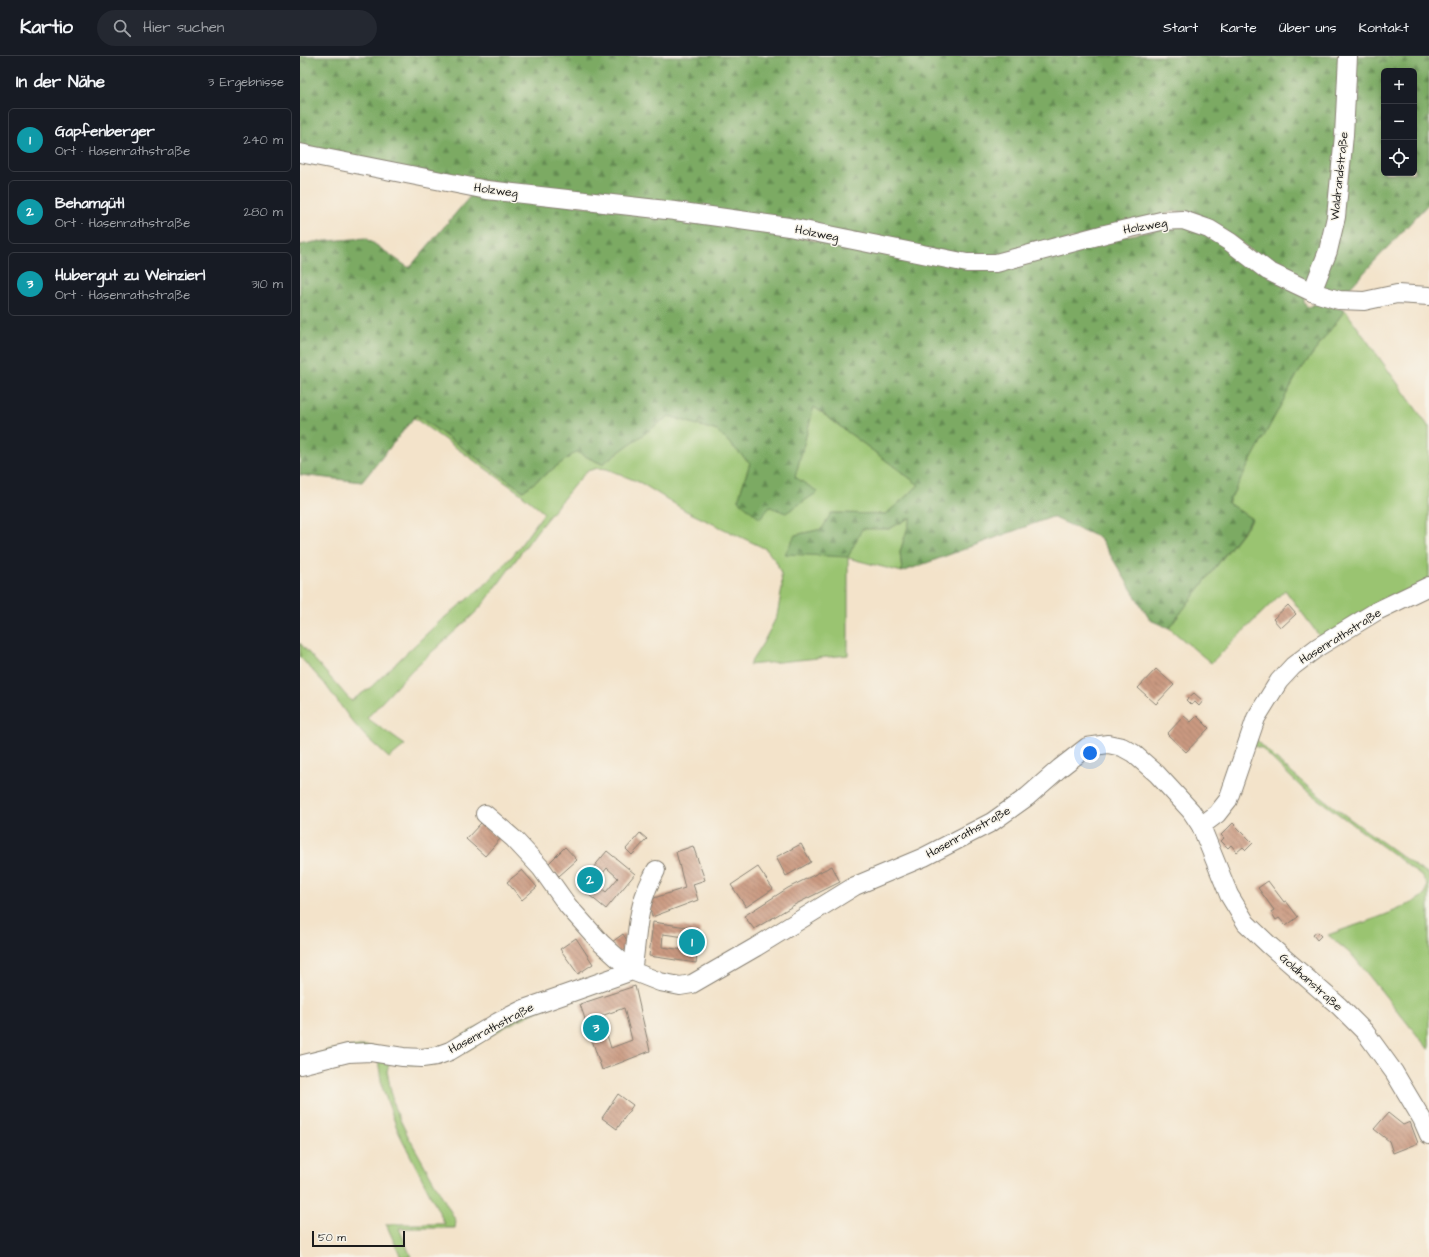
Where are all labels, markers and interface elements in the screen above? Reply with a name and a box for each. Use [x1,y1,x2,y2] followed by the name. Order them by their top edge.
[97,10,377,46] search box
[20,14,73,41] text: Kartio
[111,17,133,39] icon: search
[143,17,224,38] text: Hier suchen
[1163,18,1198,38] text: Start
[1220,18,1257,38] text: Karte
[1279,18,1337,38] text: Über uns
[1359,18,1409,38] text: Kontakt
[1381,68,1417,176] map controls
[1381,68,1417,104] button: +
[16,70,105,94] text: In der Nähe
[208,73,284,91] text: 3 Ergebnisse
[1381,104,1417,140] button: −
[55,121,155,142] text: Gapfenberger
[1326,130,1353,221] street label: Waldrandstraße
[29,131,31,149] text: 1
[243,131,283,149] text: 240 m
[1381,140,1417,176] button: locate
[55,142,190,160] text: Ort · Hasenrathstraße
[473,179,519,203] street label: Holzweg
[55,193,124,214] text: Behamgütl
[26,203,34,221] text: 2
[244,203,283,221] text: 280 m
[55,214,190,232] text: Ort · Hasenrathstraße
[1122,214,1169,240] street label: Holzweg
[793,221,840,247] street label: Holzweg
[55,265,205,286] text: Hubergut zu Weinzierl
[27,275,33,293] text: 3
[251,275,283,293] text: 310 m
[55,286,190,304] text: Ort · Hasenrathstraße
[1296,604,1385,669] street label: Hasenrathstraße
[1080,743,1100,763] your location
[923,802,1014,863] street label: Hasenrathstraße
[577,865,603,895] pin: 2
[679,927,705,957] pin: 1
[1275,949,1346,1016] street label: Goldhanstraße
[446,999,537,1058] street label: Hasenrathstraße
[583,1013,609,1043] pin: 3
[312,1229,405,1248] scale bar
[318,1230,346,1245] text: 50 m

